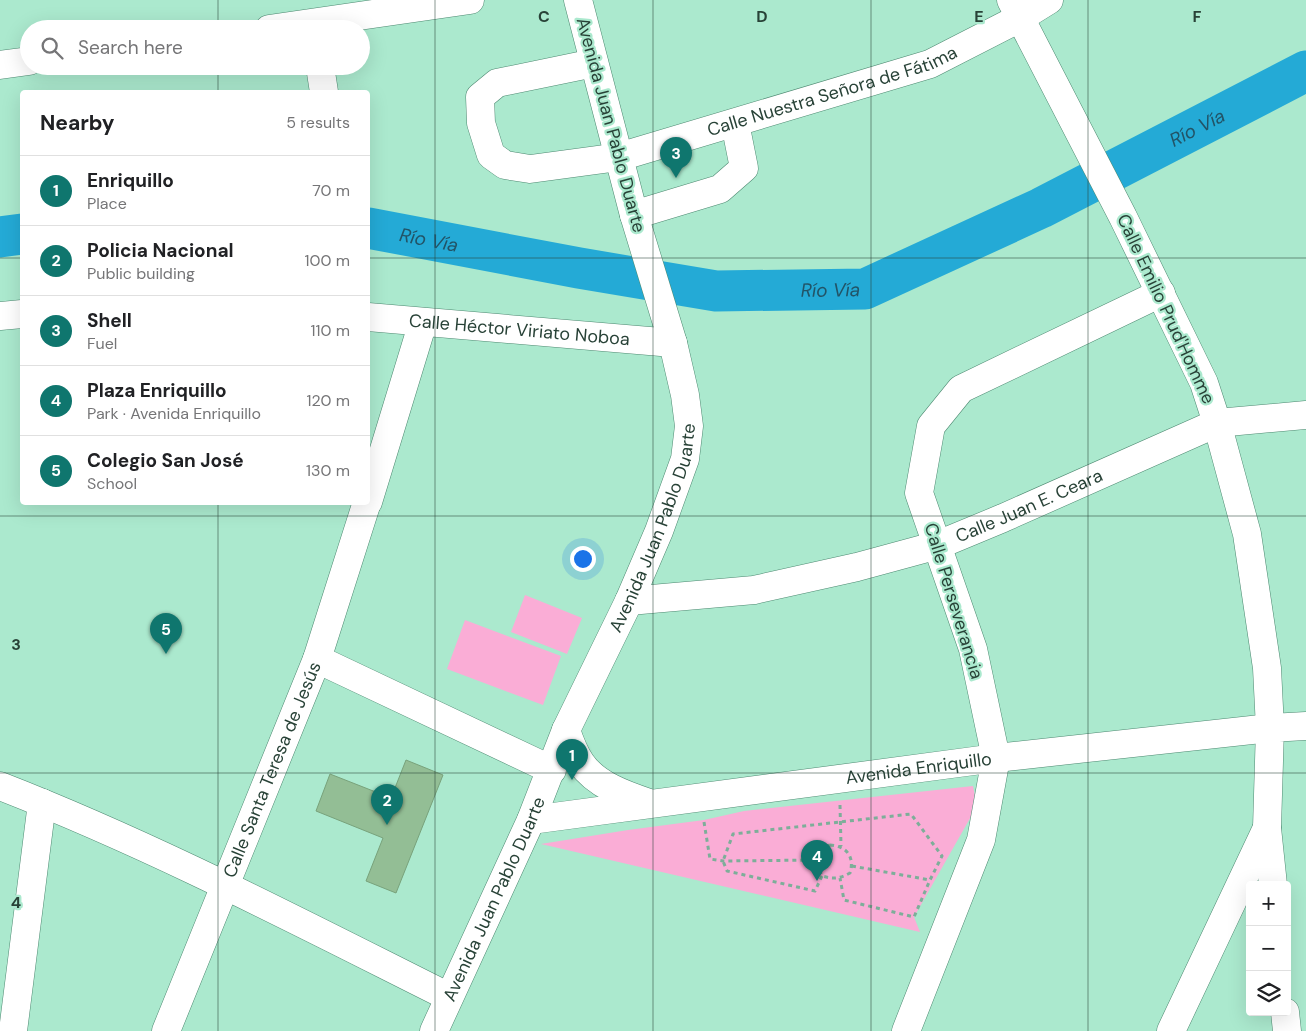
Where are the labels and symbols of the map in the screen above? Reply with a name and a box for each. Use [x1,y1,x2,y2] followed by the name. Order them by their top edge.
[538,6,550,27] text: C
[756,6,768,27] text: D
[974,6,984,27] text: E
[1193,6,1202,27] text: F
[571,15,651,235] street label: Avenida Juan Pablo Duarte
[704,40,961,142] street label: Calle Nuestra Señora de Fátima
[1165,103,1229,153] water label: Río Vía
[660,137,692,178] pin: 3
[1111,210,1221,408] street label: Calle Emilio Prud'Homme
[397,222,460,258] water label: Río Vía
[800,277,860,303] water label: Río Vía
[408,309,631,351] street label: Calle Héctor Viriato Noboa
[604,422,701,636] street label: Avenida Juan Pablo Duarte
[952,463,1106,548] street label: Calle Juan E. Ceara
[919,520,989,682] street label: Calle Perseverancia
[570,546,596,572] your location
[150,613,182,654] pin: 5
[11,634,21,655] text: 3
[218,658,327,881] street label: Calle Santa Teresa de Jesús
[556,739,588,780] pin: 1
[844,747,993,790] street label: Avenida Enriquillo
[371,784,403,825] pin: 2
[437,793,551,1005] street label: Avenida Juan Pablo Duarte
[801,840,833,881] pin: 4
[11,892,21,913] text: 4

